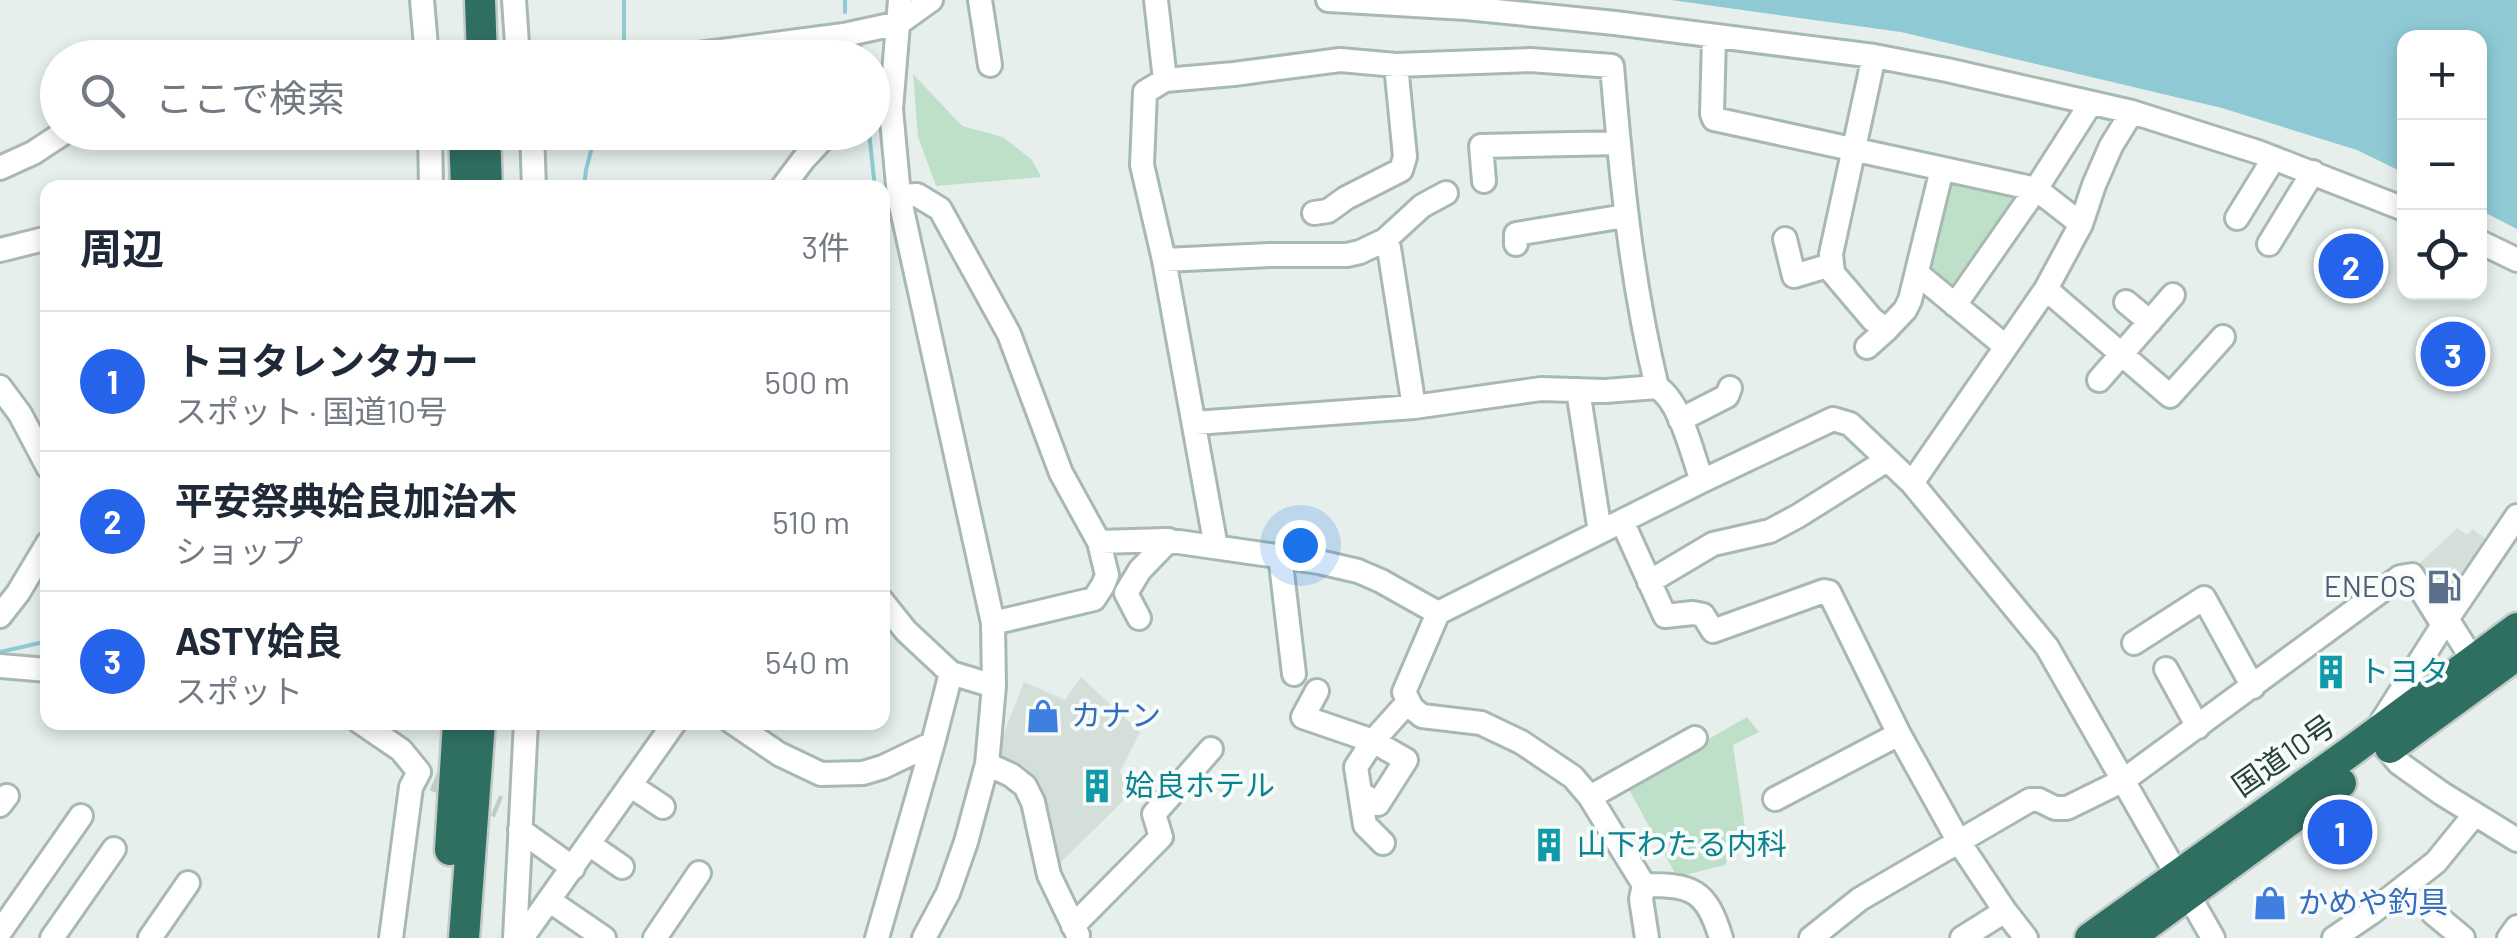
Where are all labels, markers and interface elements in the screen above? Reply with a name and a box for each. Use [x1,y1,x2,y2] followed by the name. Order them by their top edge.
[2397,30,2487,300] map controls
[2397,30,2487,120] button: +
[40,40,890,150] search box
[75,68,130,123] icon: search
[155,74,345,120] text: ここで検索
[2397,120,2487,210] button: −
[2397,210,2487,300] button: locate
[80,222,164,272] text: 周辺
[802,227,850,265] text: 3件
[2318,228,2384,304] pin: 2
[2420,316,2486,392] pin: 3
[175,337,479,383] text: トヨタレンタカー
[107,362,118,400] text: 1
[765,362,850,400] text: 500 m
[175,391,448,429] text: スポット · 国道10号
[175,477,517,523] text: 平安祭典姶良加治木
[104,502,121,540] text: 2
[772,502,850,540] text: 510 m
[1275,520,1326,571] your location
[175,531,303,569] text: ショップ
[2324,567,2416,603] place label: ENEOS
[2425,568,2463,606] fuel station icon: ENEOS
[175,617,343,663] text: ASTY姶良
[104,642,121,680] text: 3
[765,642,850,680] text: 540 m
[2359,652,2449,688] place label: トヨタ
[2312,653,2350,691] building icon: トヨタ
[175,671,303,709] text: スポット
[1071,696,1161,732] place label: カナン
[1024,697,1062,735] shop icon: カナン
[2224,706,2341,803] street label: 国道10号
[1125,766,1275,802] place label: 姶良ホテル
[1078,767,1116,805] building icon: 姶良ホテル
[2308,794,2372,870] pin: 1
[1577,825,1787,861] place label: 山下わたる内科
[1530,826,1568,864] building icon: 山下わたる内科
[2298,883,2448,919] place label: かめや釣具
[2251,884,2289,922] shop icon: かめや釣具

